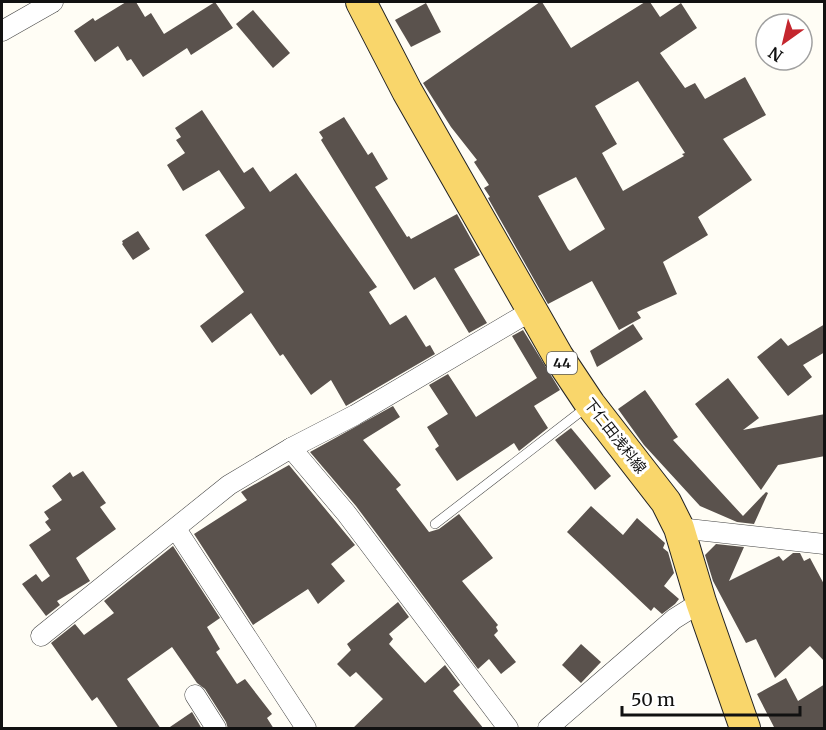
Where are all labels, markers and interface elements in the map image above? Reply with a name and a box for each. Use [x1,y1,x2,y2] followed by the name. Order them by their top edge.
[754,12,814,72] north arrow
[764,42,786,66] text: N
[547,352,577,374] road number: 44
[580,394,651,477] street label: 下仁田浅科線
[622,679,800,717] scale bar
[631,688,675,711] text: 50 m

